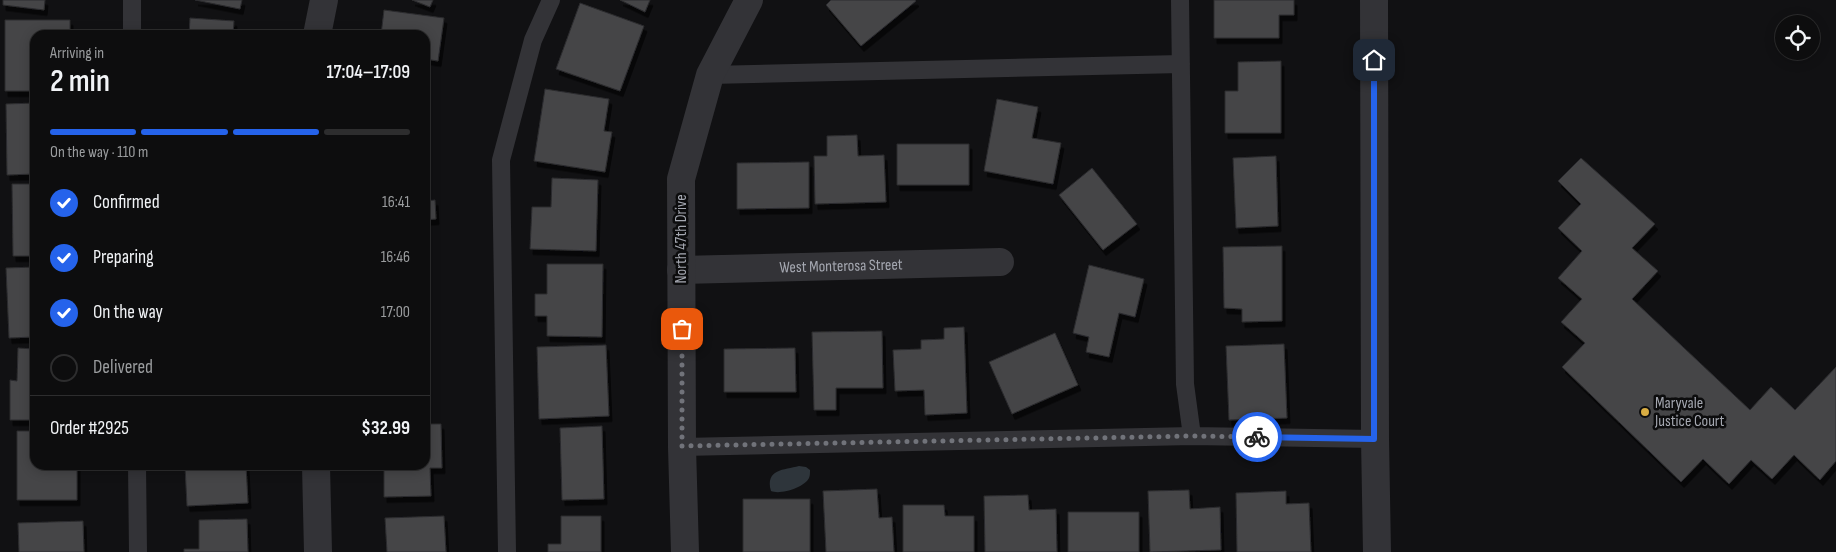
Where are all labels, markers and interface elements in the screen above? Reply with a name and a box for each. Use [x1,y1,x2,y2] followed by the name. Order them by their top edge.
[1775,15,1820,60] map controls
[1775,15,1820,60] button: locate
[1353,39,1395,81] pin
[50,44,104,63] text: Arriving in
[1360,46,1388,74] icon: home
[327,61,410,84] text: 17:04–17:09
[50,62,110,101] text: 2 min
[50,143,148,162] text: On the way · 110 m
[50,189,78,217] icon: check
[93,191,160,214] text: Confirmed
[382,193,410,212] text: 16:41
[672,194,691,284] street label: North 47th Drive
[50,244,78,272] icon: check
[93,246,154,269] text: Preparing
[381,248,410,267] text: 16:46
[779,255,903,277] street label: West Monterosa Street
[50,299,78,327] icon: check
[93,301,163,324] text: On the way
[381,303,410,322] text: 17:00
[661,308,703,350] pin
[668,315,696,343] icon: bag
[93,356,153,379] text: Delivered
[1654,394,1725,431] place label: Maryvale Justice Court
[1639,406,1651,418] marker: Maryvale Justice Court
[1232,412,1282,462] courier
[50,417,129,440] text: Order #2925
[361,417,410,440] text: $32.99
[1243,423,1271,451] icon: bike

